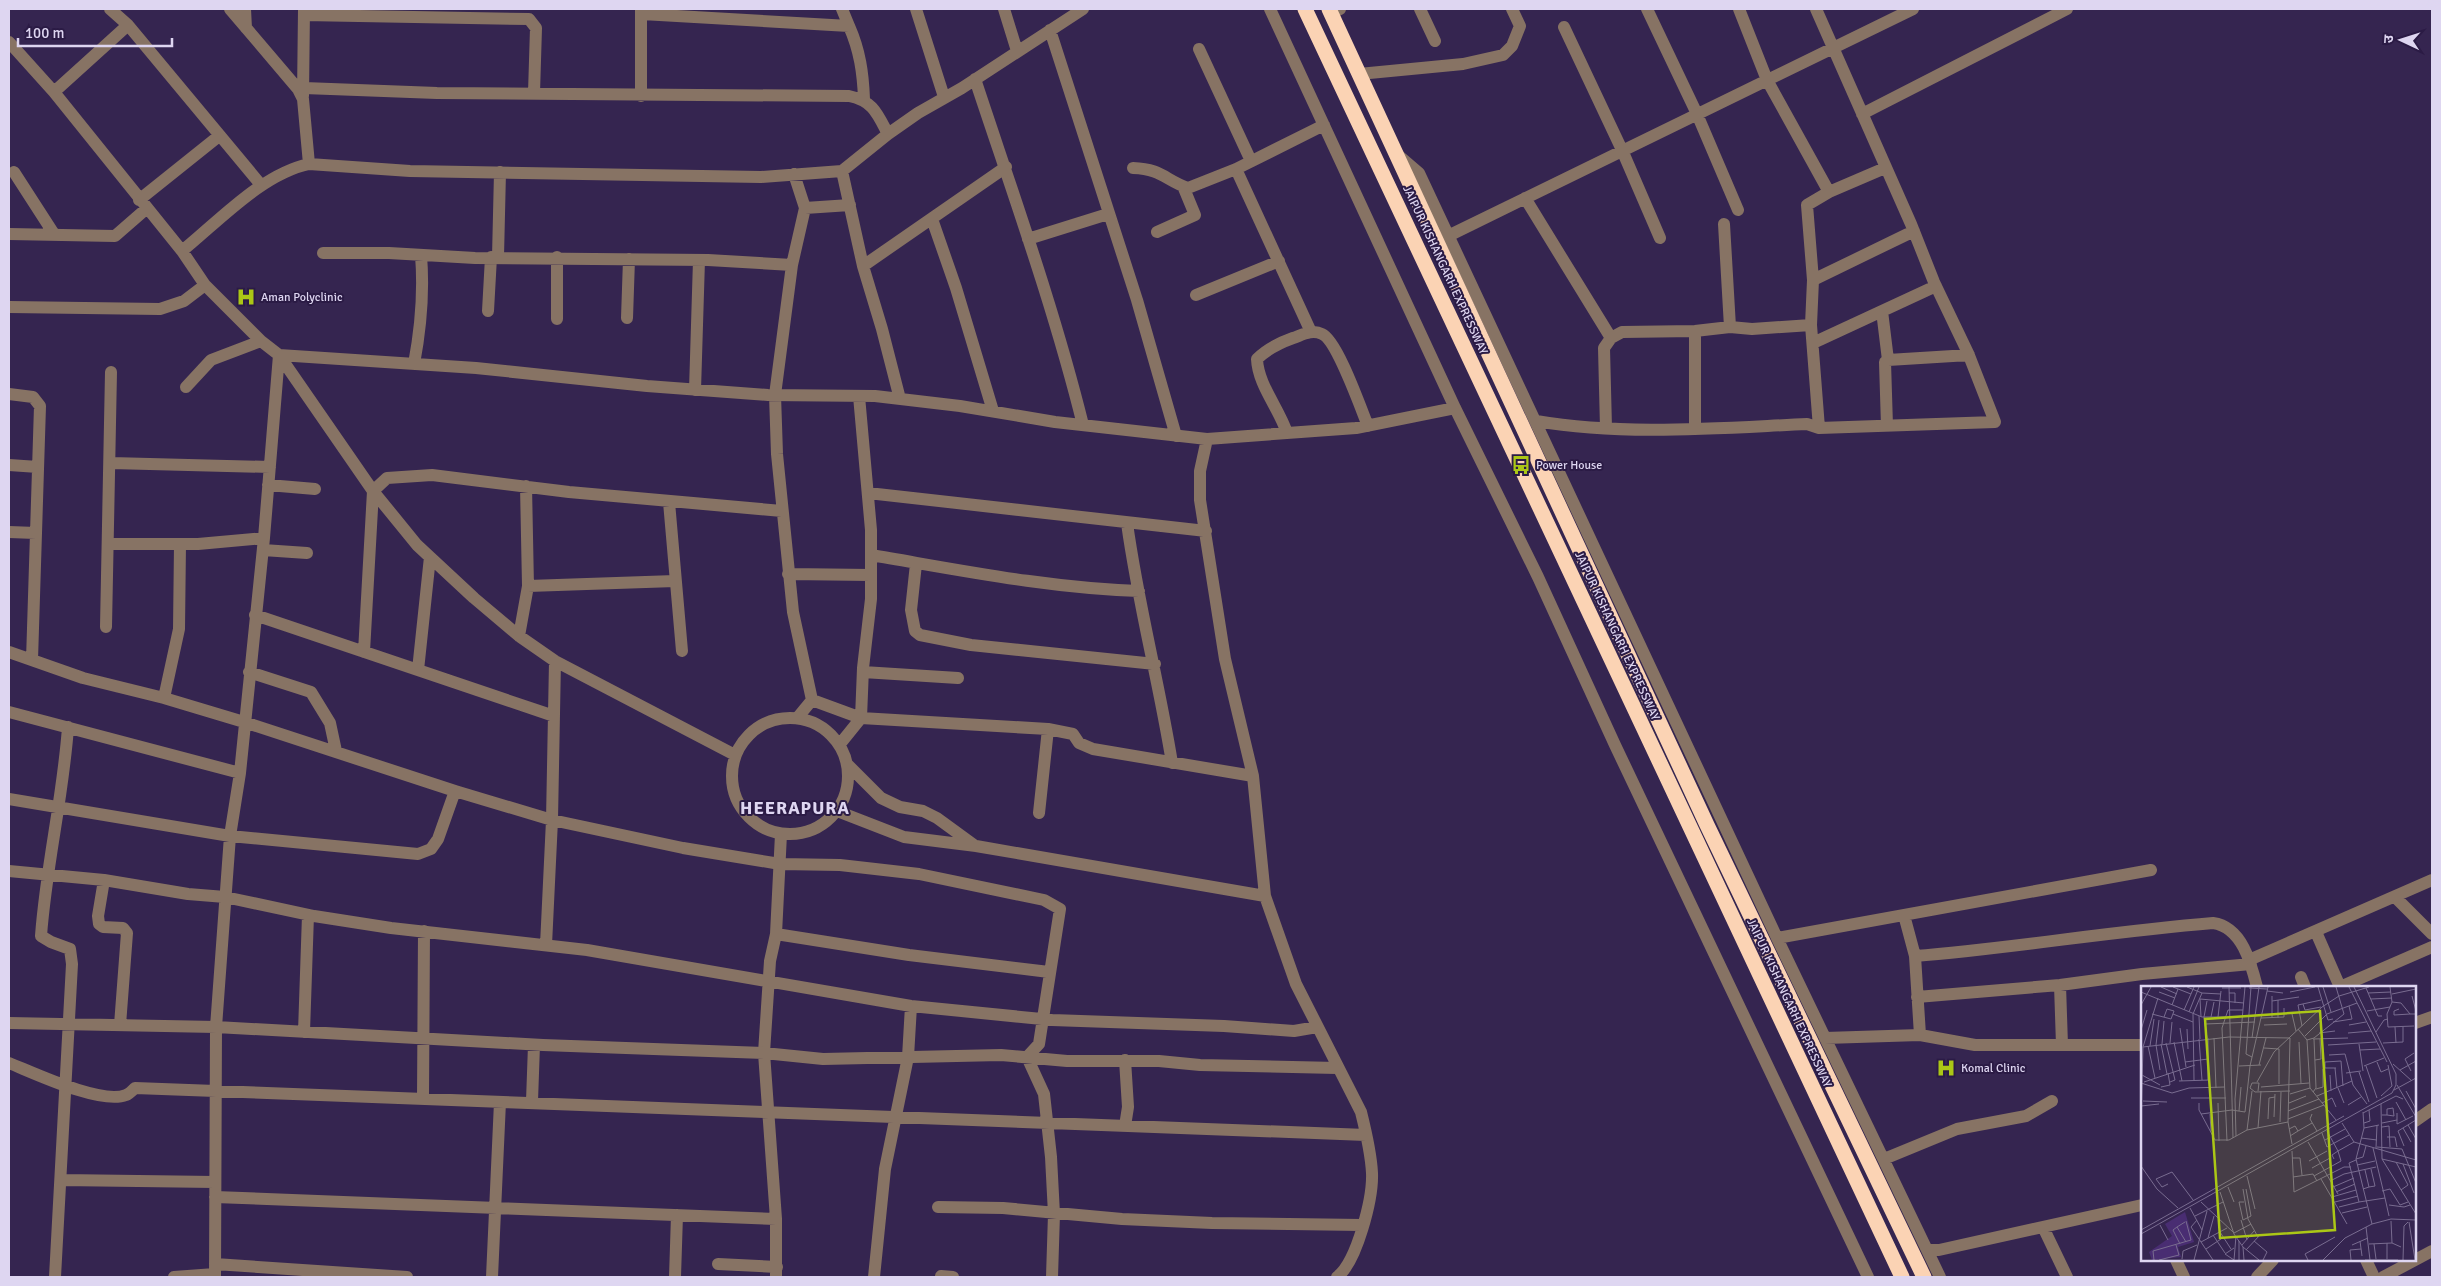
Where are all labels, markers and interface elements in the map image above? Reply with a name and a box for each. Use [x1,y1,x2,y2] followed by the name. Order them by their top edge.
[18,15,171,47] scale bar
[2376,15,2426,65] north arrow
[25,24,65,42] text: 100 m
[2380,34,2397,44] text: उ
[1399,183,1491,357] street label: JAIPUR KISHANGARH EXPRESSWAY
[235,286,257,308] hospital icon: Aman Polyclinic
[261,290,343,305] place label: Aman Polyclinic
[1510,454,1532,476] bus stop icon: Power House
[1536,458,1602,473] place label: Power House
[1571,549,1663,723] street label: JAIPUR KISHANGARH EXPRESSWAY
[740,797,850,819] district label: HEERAPURA
[1743,916,1835,1090] street label: JAIPUR KISHANGARH EXPRESSWAY
[2141,986,2416,1261] inset map
[1935,1057,1957,1079] hospital icon: Komal Clinic
[1961,1061,2026,1076] place label: Komal Clinic

